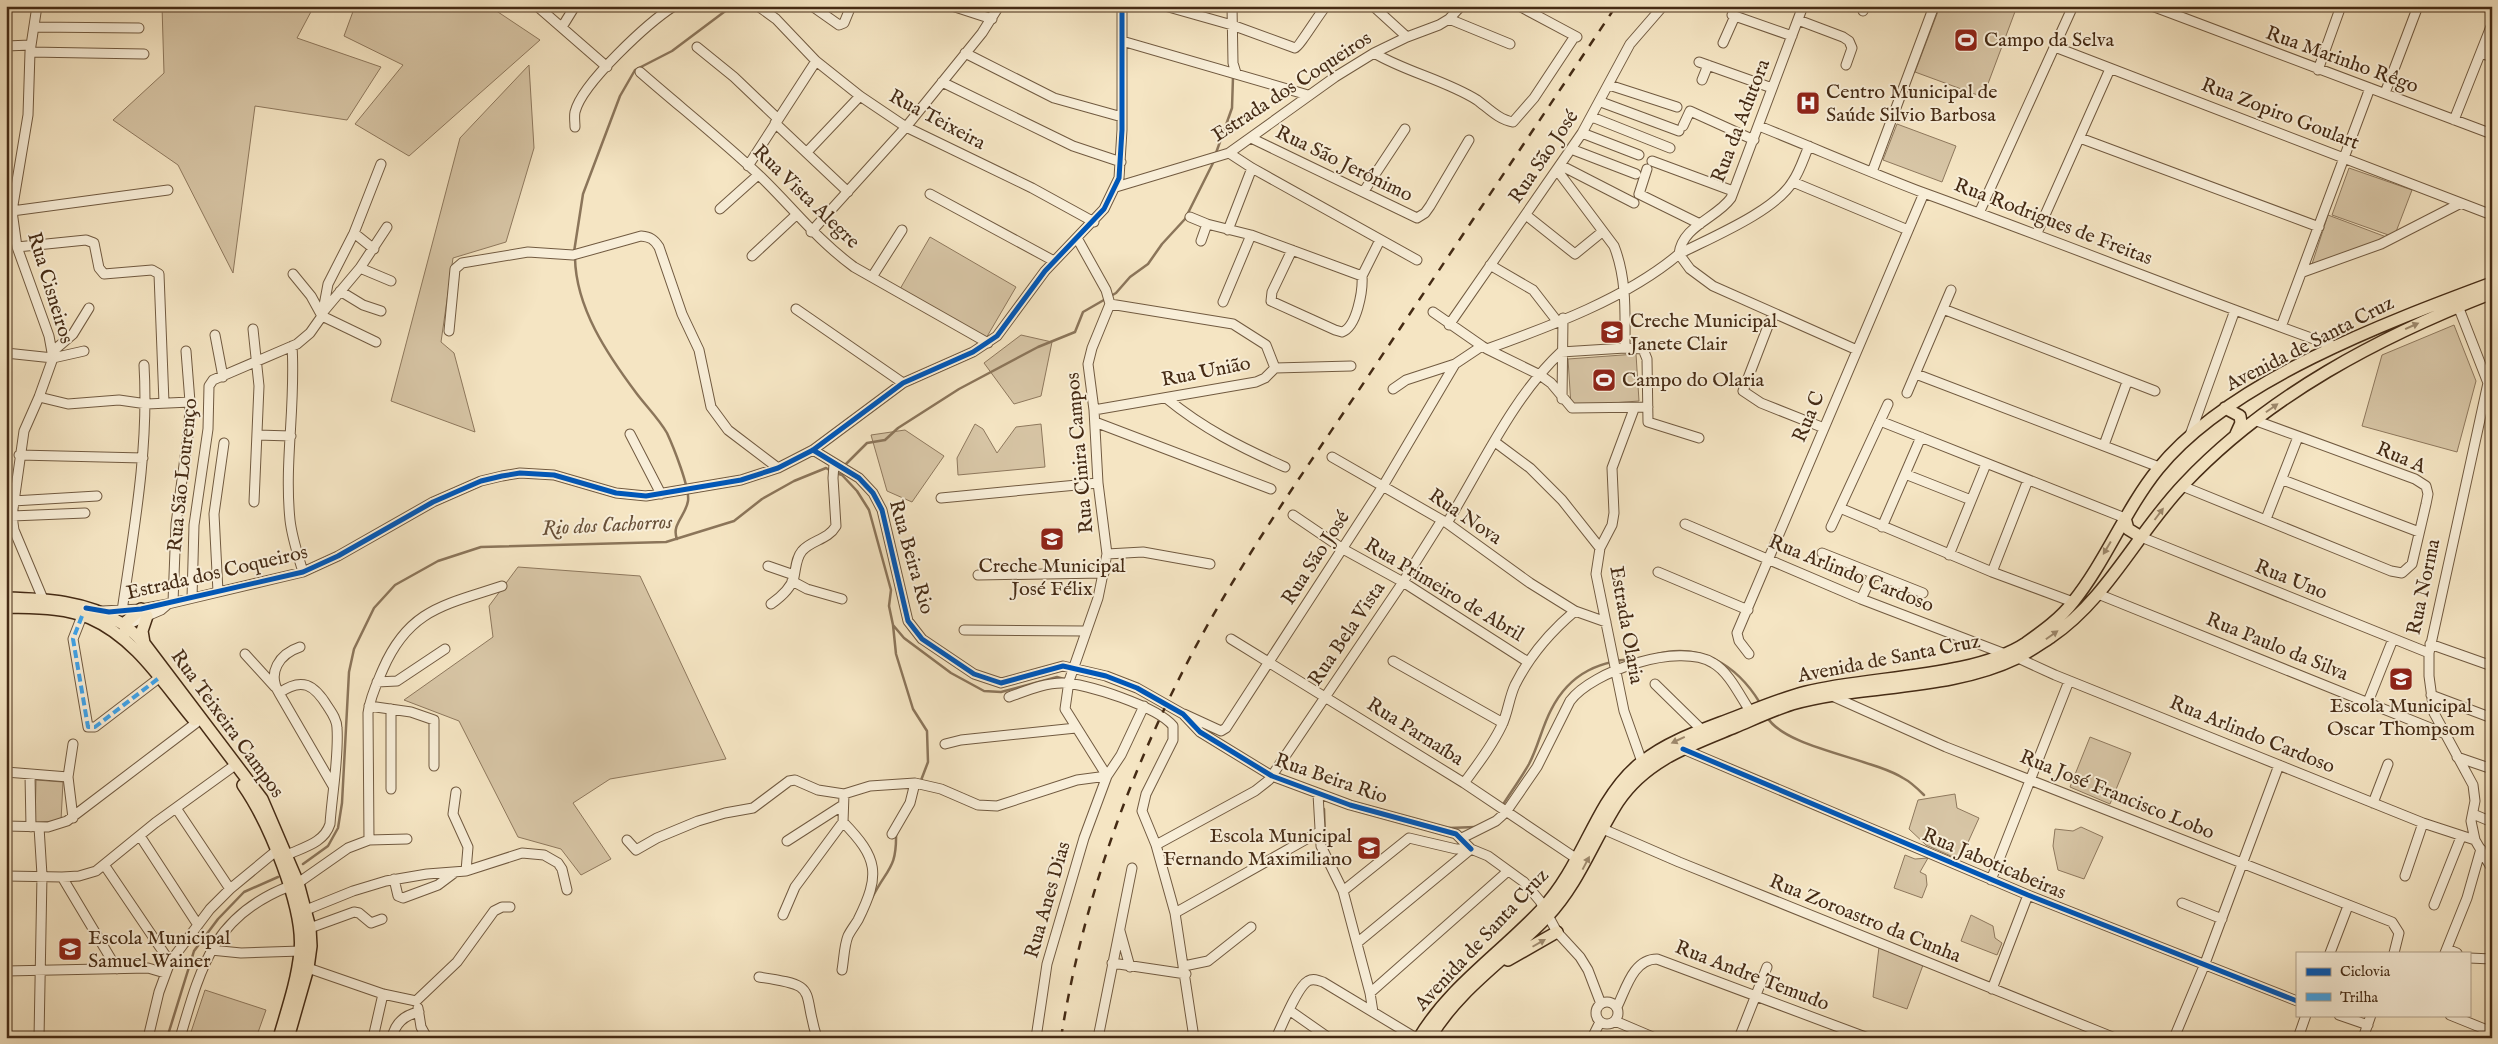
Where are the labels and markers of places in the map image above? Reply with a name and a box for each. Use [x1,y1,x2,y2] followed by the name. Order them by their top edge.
[1953,27,1979,53] sports icon: Campo da Selva
[1984,28,2115,53] place label: Campo da Selva
[1826,80,1997,128] place label: Centro Municipal de Saúde Silvio Barbosa
[1795,90,1821,116] hospital icon: Centro Municipal de Saúde Silvio Barbosa
[1628,309,1778,357] place label: Creche Municipal Janete Clair
[1599,319,1625,345] school or university icon: Creche Municipal Janete Clair
[1591,367,1617,393] sports icon: Campo do Olaria
[1622,368,1765,393] place label: Campo do Olaria
[1039,526,1065,552] school or university icon: Creche Municipal José Félix
[978,554,1126,602] place label: Creche Municipal José Félix
[2388,666,2414,692] school or university icon: Escola Municipal Oscar Thompsom
[2327,694,2475,742] place label: Escola Municipal Oscar Thompsom
[1163,824,1353,872] place label: Escola Municipal Fernando Maximiliano
[1356,835,1382,861] school or university icon: Escola Municipal Fernando Maximiliano
[88,926,231,974] place label: Escola Municipal Samuel Wainer
[57,936,83,962] school or university icon: Escola Municipal Samuel Wainer

